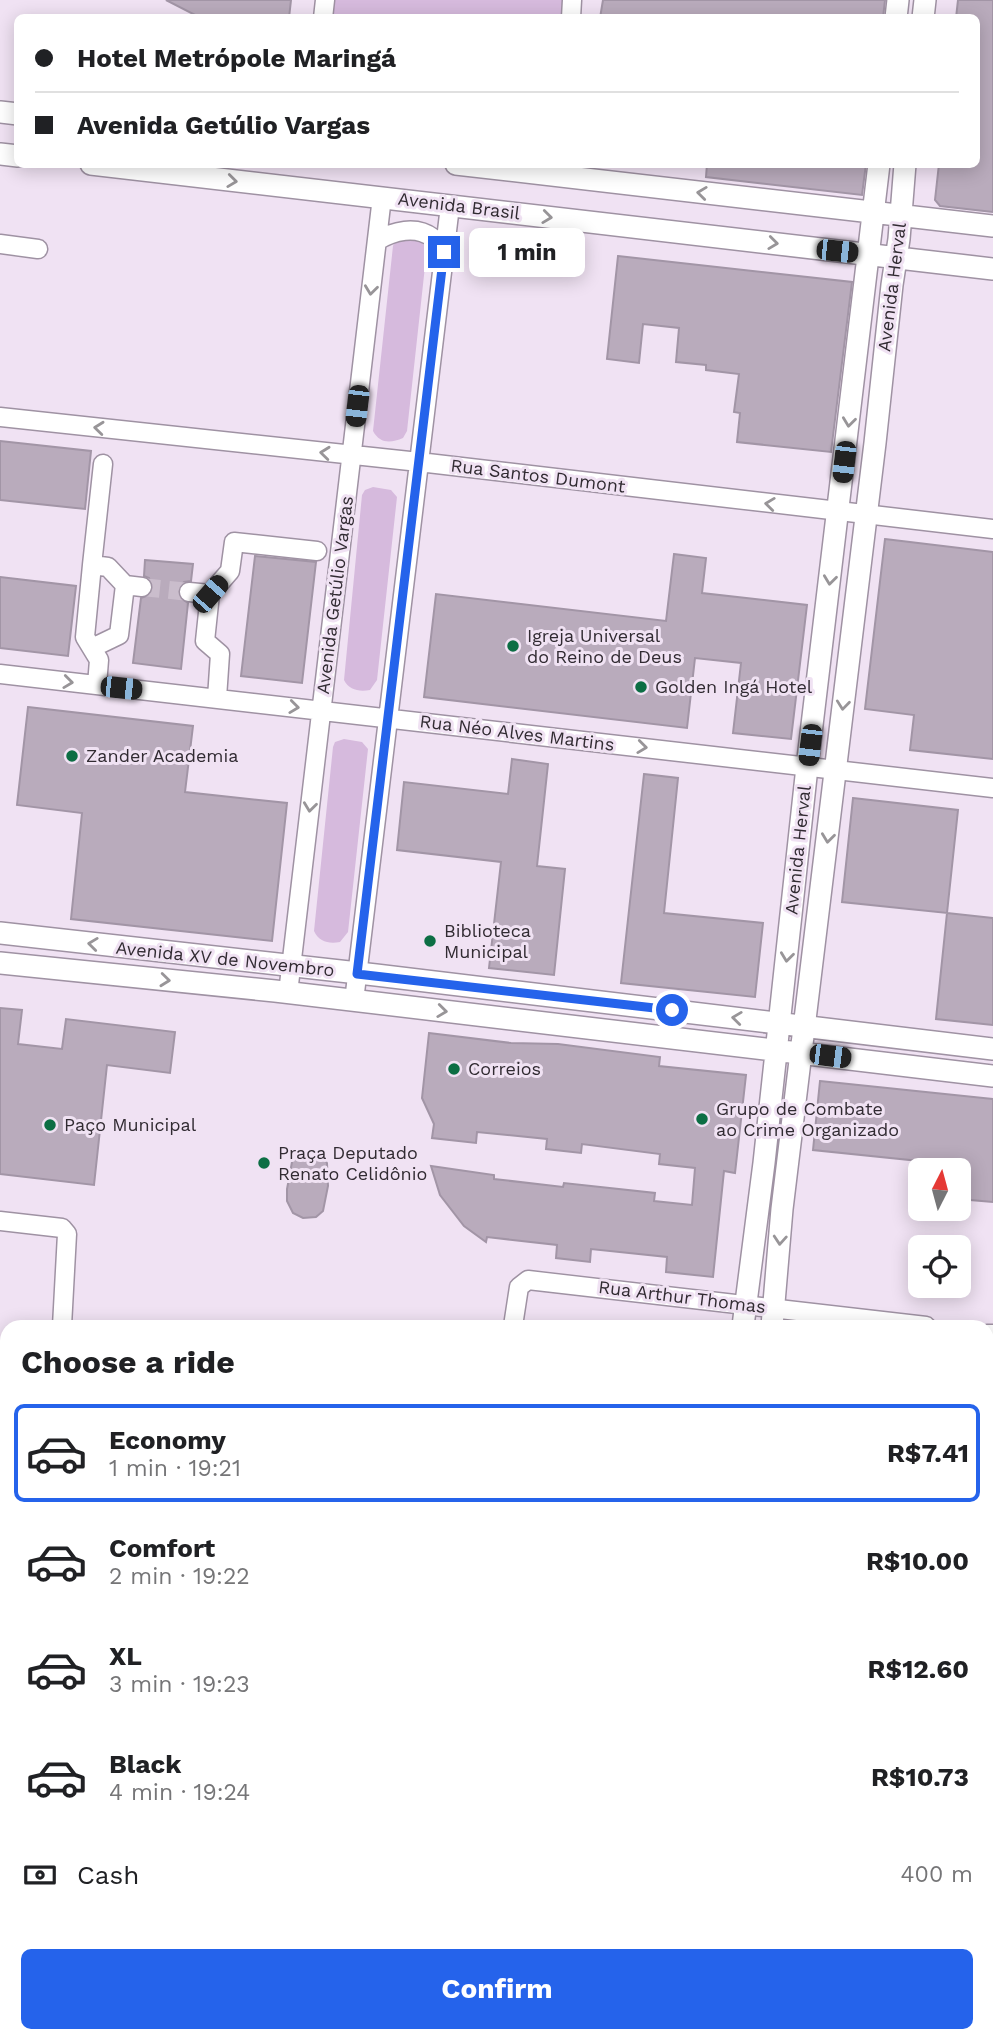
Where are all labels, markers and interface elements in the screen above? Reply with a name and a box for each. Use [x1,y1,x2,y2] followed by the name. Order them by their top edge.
[77,43,396,73] text: Hotel Metrópole Maringá
[77,110,370,140] text: Avenida Getúlio Vargas
[226,173,238,188] one-way arrow
[696,186,708,201] one-way arrow
[397,188,522,223] street label: Avenida Brasil
[541,209,553,224] one-way arrow
[873,221,910,353] street label: Avenida Herval
[468,228,584,276] callout: 1 min
[428,236,460,268] route end
[767,236,779,251] one-way arrow
[816,238,859,264] car
[497,239,557,266] text: 1 min
[364,284,379,295] one-way arrow
[345,384,370,428] car
[842,416,857,428] one-way arrow
[93,420,105,435] one-way arrow
[832,440,857,484] car
[319,445,331,460] one-way arrow
[449,454,627,497] street label: Rua Santos Dumont
[312,495,357,695] street label: Avenida Getúlio Vargas
[764,496,776,511] one-way arrow
[189,571,232,617] car
[823,575,838,586] one-way arrow
[527,625,682,667] place label: Igreja Universal do Reino de Deus
[505,638,521,654] marker: Igreja Universal do Reino de Deus
[62,674,74,689] one-way arrow
[100,675,143,701] car
[655,676,813,697] place label: Golden Ingá Hotel
[633,679,649,695] marker: Golden Ingá Hotel
[289,699,300,714] one-way arrow
[836,700,851,711] one-way arrow
[418,710,616,755] street label: Rua Néo Alves Martins
[798,723,823,767] car
[636,740,647,755] one-way arrow
[86,745,238,766] place label: Zander Academia
[64,748,80,764] marker: Zander Academia
[780,784,815,916] street label: Avenida Herval
[303,802,318,813] one-way arrow
[820,832,835,844] one-way arrow
[444,920,531,962] place label: Biblioteca Municipal
[422,933,438,949] marker: Biblioteca Municipal
[87,936,99,951] one-way arrow
[115,937,335,980] street label: Avenida XV de Novembro
[779,951,794,962] one-way arrow
[160,972,171,987] one-way arrow
[656,994,688,1026] route start
[436,1004,448,1019] one-way arrow
[732,1011,743,1026] one-way arrow
[808,1043,853,1069] car
[468,1058,541,1079] place label: Correios
[446,1061,462,1077] marker: Correios
[716,1098,899,1140] place label: Grupo de Combate ao Crime Organizado
[694,1111,710,1127] marker: Grupo de Combate ao Crime Organizado
[64,1114,197,1135] place label: Paço Municipal
[42,1117,58,1133] marker: Paço Municipal
[278,1142,427,1184] place label: Praça Deputado Renato Celidônio
[256,1155,272,1171] marker: Praça Deputado Renato Celidônio
[908,1158,971,1222] north arrow
[908,1158,971,1298] map controls
[773,1235,788,1246] one-way arrow
[908,1235,971,1298] button: locate
[597,1276,767,1317] street label: Rua Arthur Thomas
[21,1343,235,1381] text: Choose a ride
[25,1422,88,1485] icon: car
[109,1425,226,1455] text: Economy
[887,1438,969,1468] text: R$7.41
[109,1455,241,1482] text: 1 min · 19:21
[25,1530,88,1593] icon: car
[109,1533,215,1563] text: Comfort
[866,1546,969,1576] text: R$10.00
[109,1563,250,1590] text: 2 min · 19:22
[25,1638,88,1701] icon: car
[109,1641,142,1671] text: XL
[868,1654,969,1684] text: R$12.60
[109,1671,250,1698] text: 3 min · 19:23
[25,1746,88,1809] icon: car
[109,1749,181,1779] text: Black
[871,1762,969,1792] text: R$10.73
[109,1779,250,1806] text: 4 min · 19:24
[21,1856,59,1894] icon: cash
[77,1860,139,1890] text: Cash
[901,1861,973,1888] text: 400 m
[21,1949,973,2029] button: Confirm

